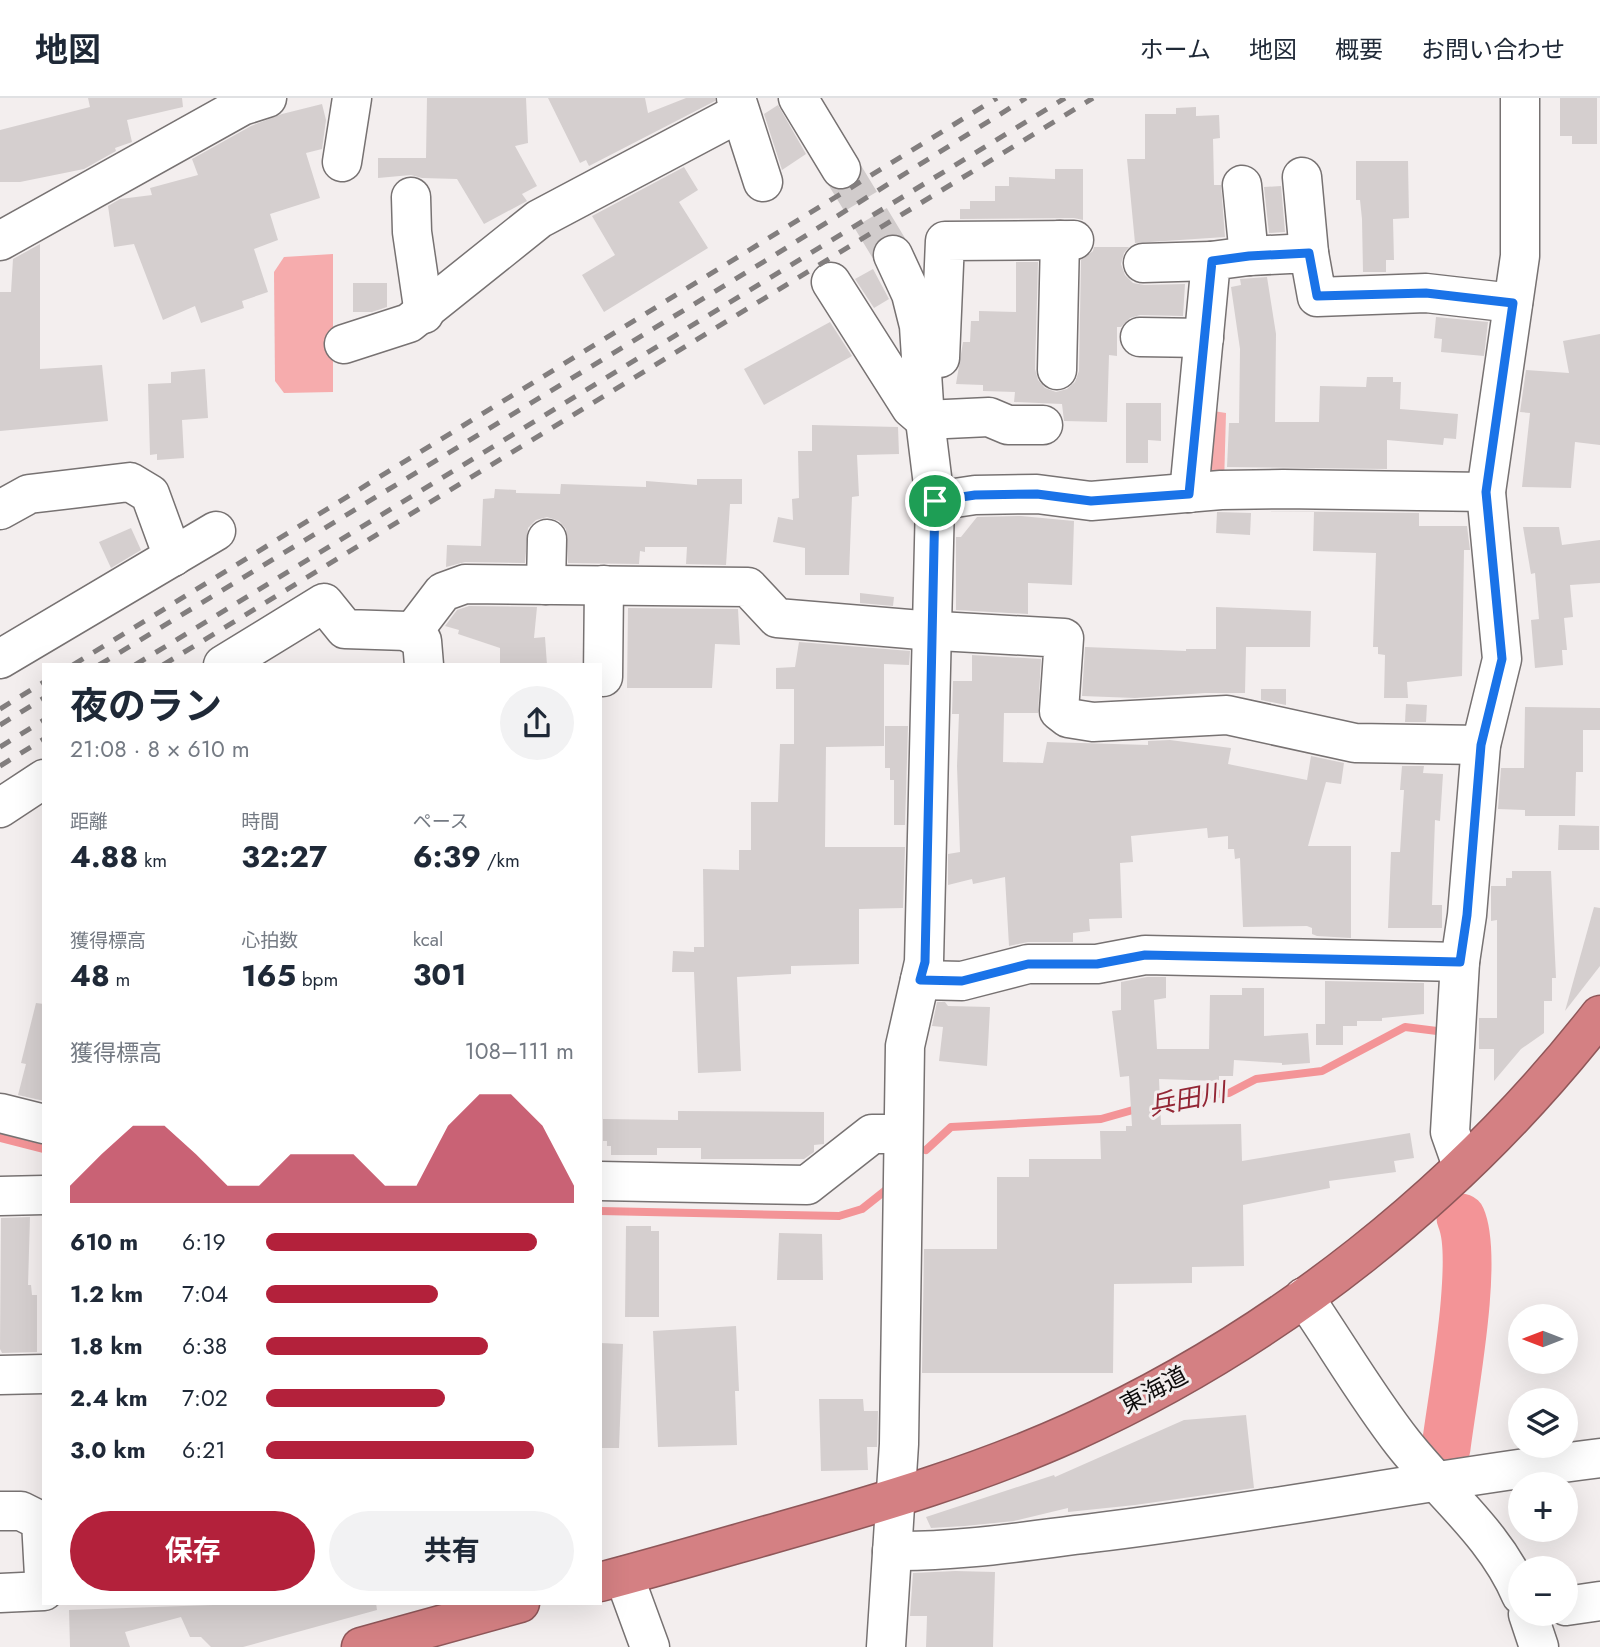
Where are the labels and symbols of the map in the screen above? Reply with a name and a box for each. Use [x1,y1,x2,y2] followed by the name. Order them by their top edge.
[905,471,965,531] pin
[1145,1072,1232,1125] water label: 兵田川
[1508,1304,1578,1374] north arrow
[1114,1357,1194,1422] street label: 東海道

